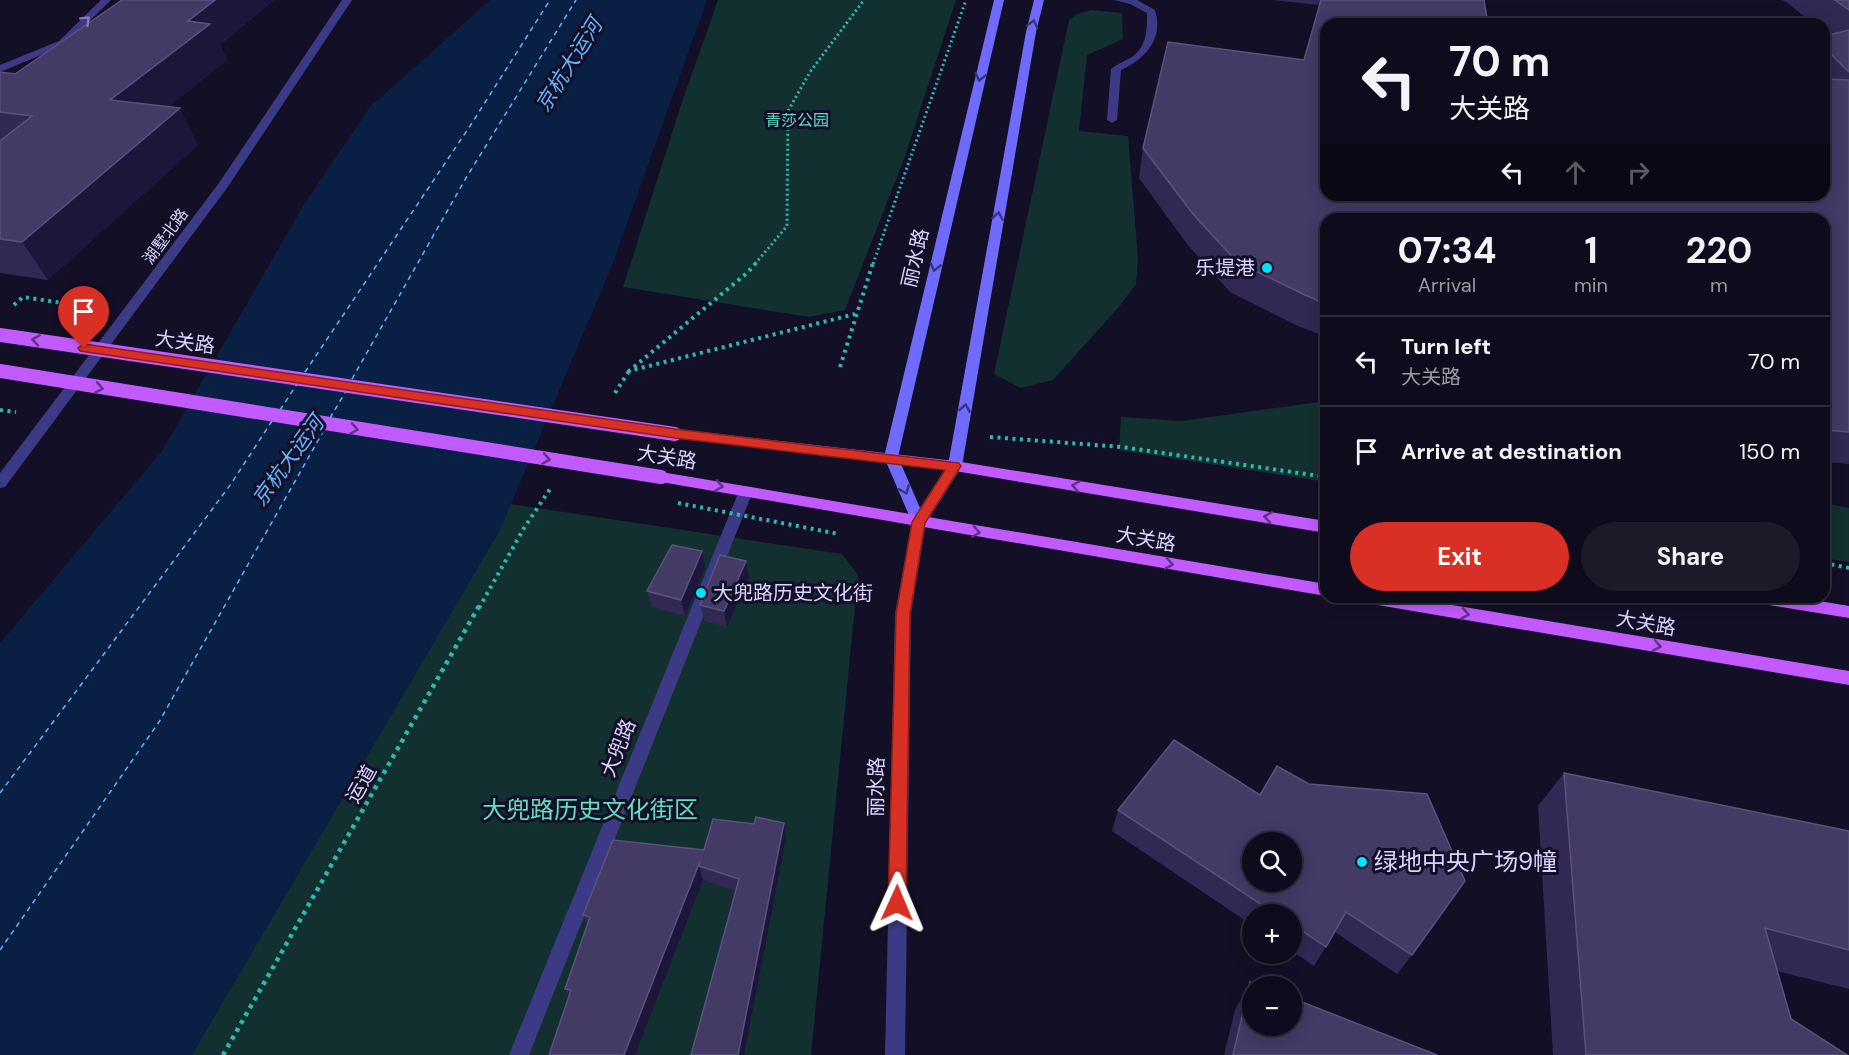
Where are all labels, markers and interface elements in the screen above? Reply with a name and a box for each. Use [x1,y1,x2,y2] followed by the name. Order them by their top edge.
[529,10,611,117] water label: 京杭大运河
[78,16,89,27] one-way arrow
[1025,19,1038,29] one-way arrow
[1449,34,1550,89] text: 70 m
[1350,42,1428,120] icon: left
[974,72,987,82] one-way arrow
[1449,91,1530,126] text: 大关路
[765,110,829,131] park label: 青莎公园
[1496,156,1529,189] icon: left
[1559,156,1592,189] icon: ahead
[1622,156,1655,189] icon: right
[138,204,193,268] street label: 湖墅北路
[992,212,1004,221] one-way arrow
[896,226,934,290] street label: 丽水路
[1398,227,1496,274] text: 07:34
[1584,227,1598,274] text: 1
[1686,227,1752,274] text: 220
[1195,255,1255,281] place label: 乐堤港
[1260,261,1274,275] marker: 乐堤港
[930,262,943,272] one-way arrow
[1418,272,1476,298] text: Arrival
[1574,272,1608,298] text: min
[1710,272,1728,298] text: m
[58,286,109,348] pin
[67,295,100,328] icon: arrive
[153,325,217,359] street label: 大关路
[1401,332,1491,361] text: Turn left
[31,335,40,347] one-way arrow
[1350,345,1383,378] icon: left
[1748,347,1800,376] text: 70 m
[1401,364,1461,390] text: 大关路
[94,382,104,394] one-way arrow
[958,404,970,413] one-way arrow
[246,407,333,512] water label: 京杭大运河
[349,422,359,434] one-way arrow
[1350,435,1383,468] icon: arrive
[1401,437,1622,466] text: Arrive at destination
[1739,437,1800,466] text: 150 m
[635,439,699,475] street label: 大关路
[542,453,551,465] one-way arrow
[714,480,723,492] one-way arrow
[1071,480,1080,492] one-way arrow
[898,483,910,494] one-way arrow
[1264,512,1273,524] one-way arrow
[1114,521,1178,557] street label: 大关路
[1350,522,1569,591] button: Exit
[1581,522,1800,591] button: Share
[972,525,981,537] one-way arrow
[1163,557,1173,570] one-way arrow
[713,580,873,606] place label: 大兜路历史文化街
[694,586,708,600] marker: 大兜路历史文化街
[1614,605,1678,641] street label: 大关路
[1460,607,1469,619] one-way arrow
[1652,639,1662,652] one-way arrow
[595,715,641,781] street label: 大兜路
[862,757,890,817] street label: 丽水路
[340,760,382,808] street label: 运道
[482,794,698,825] park label: 大兜路历史文化街区
[1242,832,1302,1036] map controls
[1242,832,1302,892] button: search
[1374,846,1557,877] place label: 绿地中央广场9幢
[1355,855,1369,869] marker: 绿地中央广场9幢
[865,871,929,935] position arrow
[1242,904,1302,964] button: +
[1242,976,1302,1036] button: −

